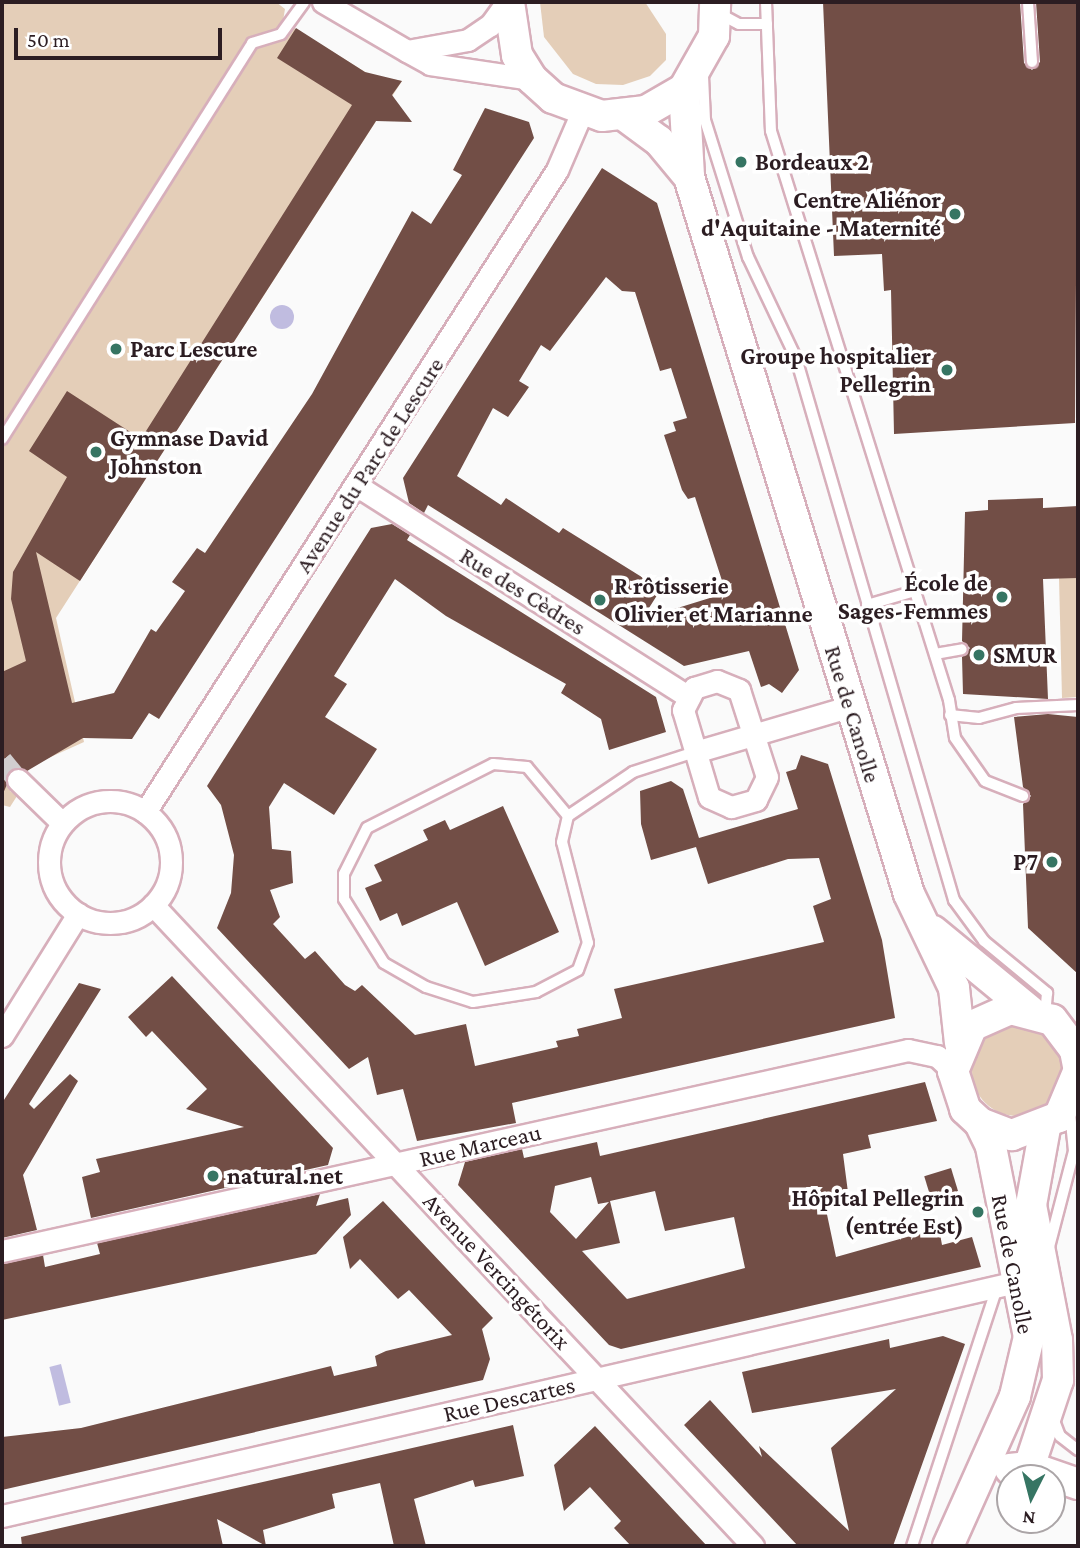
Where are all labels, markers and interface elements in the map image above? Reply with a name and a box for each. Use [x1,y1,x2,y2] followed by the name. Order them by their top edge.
[18,14,226,58] scale bar
[27,28,70,52] text: 50 m
[755,148,869,176] place label: Bordeaux 2
[733,154,749,170] marker: Bordeaux 2
[701,186,941,242] place label: Centre Aliénor d'Aquitaine - Maternité
[947,206,963,222] marker: Centre Aliénor d'Aquitaine - Maternité
[130,335,257,363] place label: Parc Lescure
[108,341,124,357] marker: Parc Lescure
[740,342,931,398] place label: Groupe hospitalier Pellegrin
[289,352,449,578] street label: Avenue du Parc de Lescure
[937,360,957,380] marker: Groupe hospitalier Pellegrin
[110,424,268,480] place label: Gymnase David Johnston
[88,444,104,460] marker: Gymnase David Johnston
[455,541,591,641] street label: Rue des Cèdres
[838,569,988,625] place label: École de Sages-Femmes
[614,572,813,628] place label: R rôtisserie Olivier et Marianne
[994,589,1010,605] marker: École de Sages-Femmes
[592,592,608,608] marker: R rôtisserie Olivier et Marianne
[993,641,1057,669] place label: SMUR
[819,642,887,786] street label: Rue de Canolle
[971,647,987,663] marker: SMUR
[1013,848,1038,876] place label: P7
[1044,854,1060,870] marker: P7
[416,1117,544,1173] street label: Rue Marceau
[227,1162,343,1190] place label: natural.net
[205,1168,221,1184] marker: natural.net
[791,1184,964,1240] place label: Hôpital Pellegrin (entrée Est)
[417,1187,577,1355] street label: Avenue Vercingétorix
[985,1192,1041,1336] street label: Rue de Canolle
[970,1204,986,1220] marker: Hôpital Pellegrin (entrée Est)
[440,1370,578,1428] street label: Rue Descartes
[996,1464,1066,1534] north arrow
[1021,1507,1037,1530] text: N

